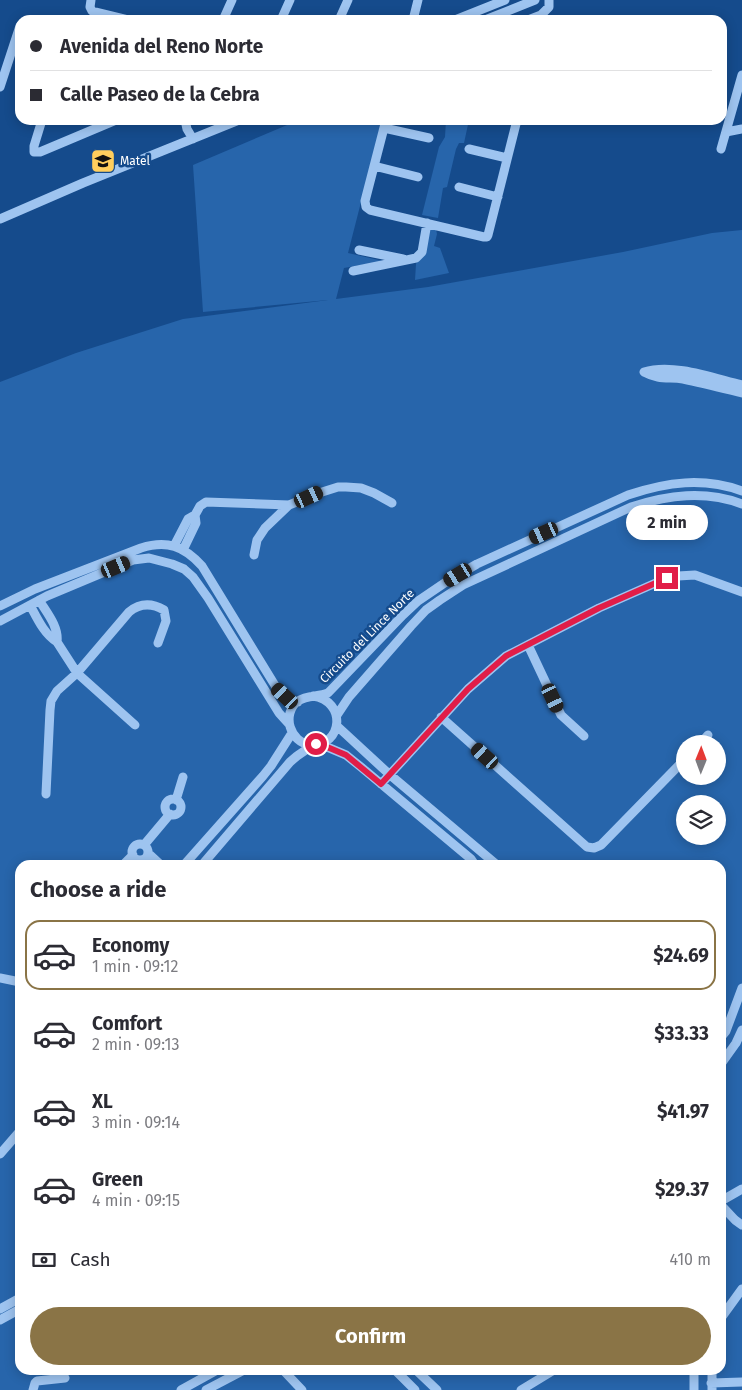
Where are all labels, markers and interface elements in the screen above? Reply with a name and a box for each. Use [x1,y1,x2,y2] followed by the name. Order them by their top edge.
[60,35,263,58] text: Avenida del Reno Norte
[60,83,260,106] text: Calle Paseo de la Cebra
[90,148,116,174] school or university icon: Matel
[120,154,151,168] place label: Matel
[292,484,325,510] car
[626,506,708,540] callout: 2 min
[647,513,687,532] text: 2 min
[527,520,560,546] car
[99,554,132,580] car
[441,561,474,589] car
[656,567,678,589] route end
[317,586,417,686] street label: Circuito del Lince Norte
[268,680,301,712] car
[539,681,566,715] car
[305,733,327,755] route start
[676,735,726,785] north arrow
[676,735,726,845] map controls
[468,740,501,772] car
[676,795,726,845] button: layers
[30,876,166,903] text: Choose a ride
[32,933,77,978] icon: car
[92,934,169,957] text: Economy
[653,944,709,967] text: $24.69
[92,957,178,976] text: 1 min · 09:12
[32,1011,77,1056] icon: car
[92,1012,162,1035] text: Comfort
[654,1022,709,1045] text: $33.33
[92,1035,179,1054] text: 2 min · 09:13
[32,1089,77,1134] icon: car
[92,1090,113,1113] text: XL
[657,1100,709,1123] text: $41.97
[92,1113,180,1132] text: 3 min · 09:14
[32,1167,77,1212] icon: car
[92,1168,143,1191] text: Green
[655,1178,709,1201] text: $29.37
[92,1191,180,1210] text: 4 min · 09:15
[30,1246,58,1274] icon: cash
[70,1248,111,1271] text: Cash
[670,1250,711,1269] text: 410 m
[30,1307,711,1365] button: Confirm

